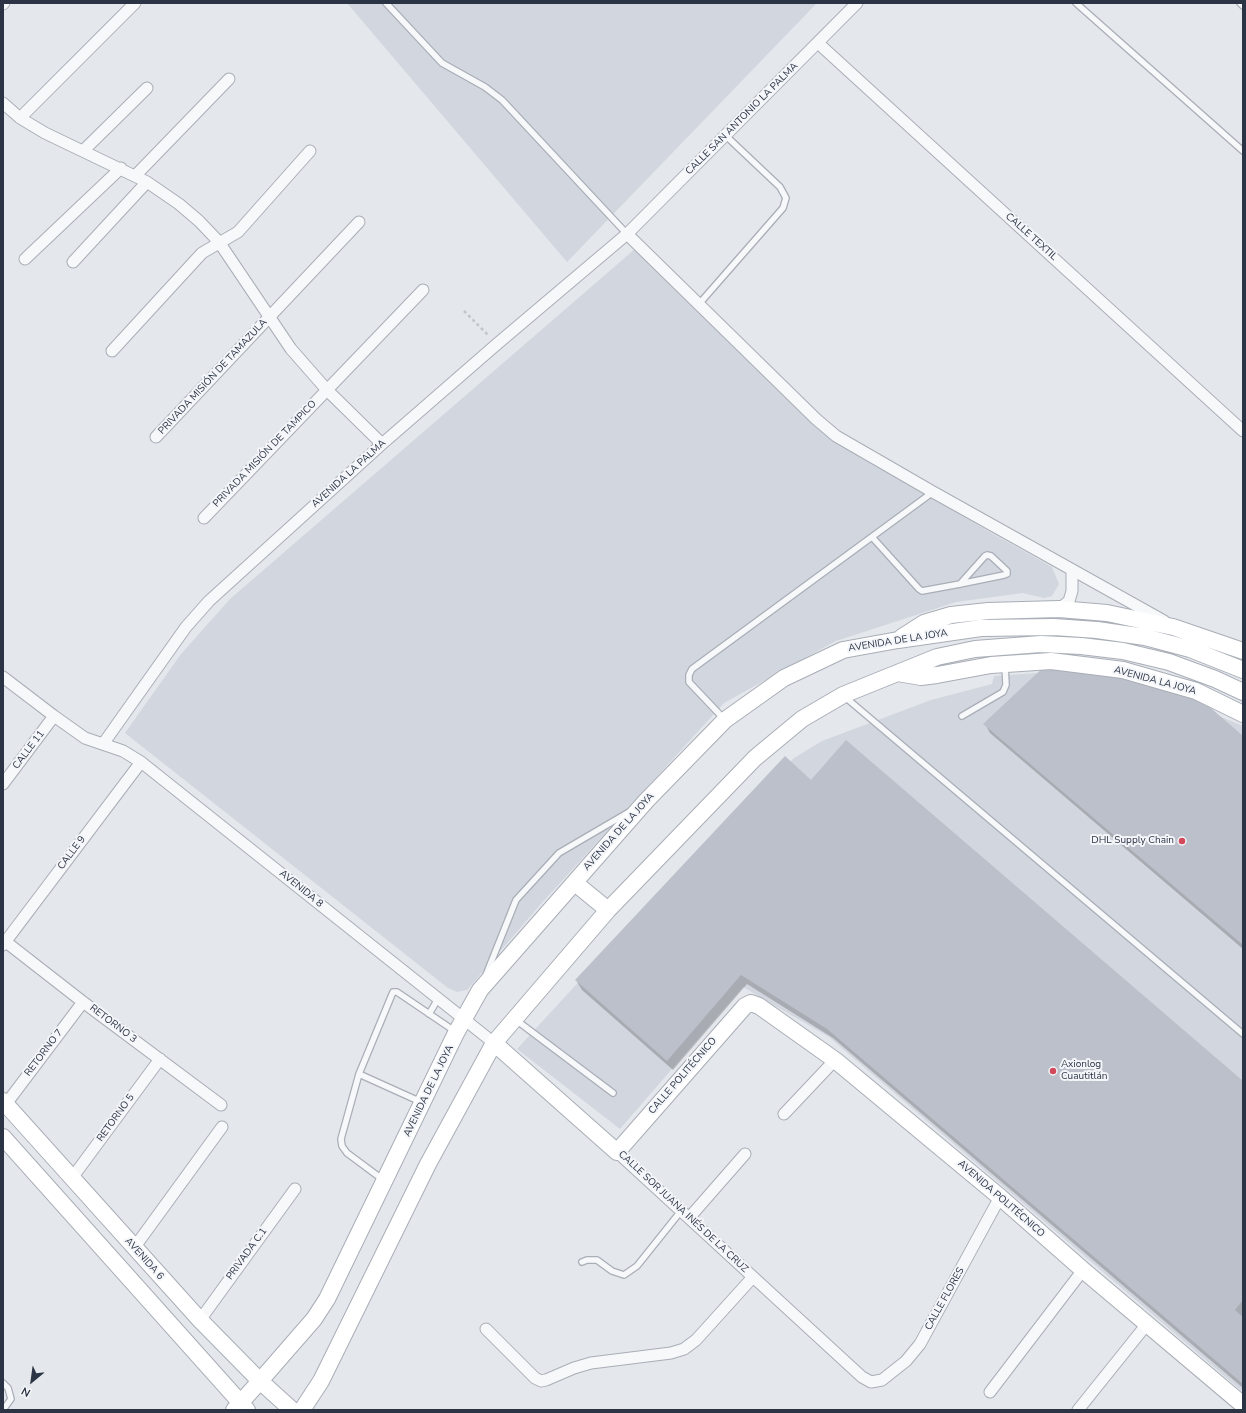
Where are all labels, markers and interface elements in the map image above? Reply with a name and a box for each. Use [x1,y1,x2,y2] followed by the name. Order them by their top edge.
[683,60,801,178] street label: CALLE SAN ANTONIO LA PALMA
[1003,211,1059,263] street label: CALLE TEXTIL
[156,317,270,437] street label: PRIVADA MISIÓN DE TAMAZULA
[211,398,319,510] street label: PRIVADA MISIÓN DE TAMPICO
[309,437,389,511] street label: AVENIDA LA PALMA
[847,627,949,655] street label: AVENIDA DE LA JOYA
[1113,664,1197,698] street label: AVENIDA LA JOYA
[11,728,47,772] street label: CALLE 11
[581,791,657,873] street label: AVENIDA DE LA JOYA
[55,834,89,872] street label: CALLE 9
[1091,835,1174,847] place label: DHL Supply Chain
[1177,836,1187,846] marker: DHL Supply Chain
[277,868,325,910] street label: AVENIDA 8
[87,1002,139,1046] street label: RETORNO 3
[22,1027,66,1079] street label: RETORNO 7
[646,1035,720,1117] street label: CALLE POLITÉCNICO
[402,1043,456,1139] street label: AVENIDA DE LA JOYA
[1061,1059,1107,1082] place label: Axionlog Cuautitlán
[1048,1066,1058,1076] marker: Axionlog Cuautitlán
[95,1092,137,1144] street label: RETORNO 5
[616,1149,750,1275] street label: CALLE SOR JUANA INÉS DE LA CRUZ
[955,1158,1047,1240] street label: AVENIDA POLITÉCNICO
[224,1226,270,1282] street label: PRIVADA C.1
[122,1235,166,1283] street label: AVENIDA 6
[923,1266,967,1332] street label: CALLE FLORES
[12,1361,52,1401] north arrow
[19,1383,33,1400] text: N

